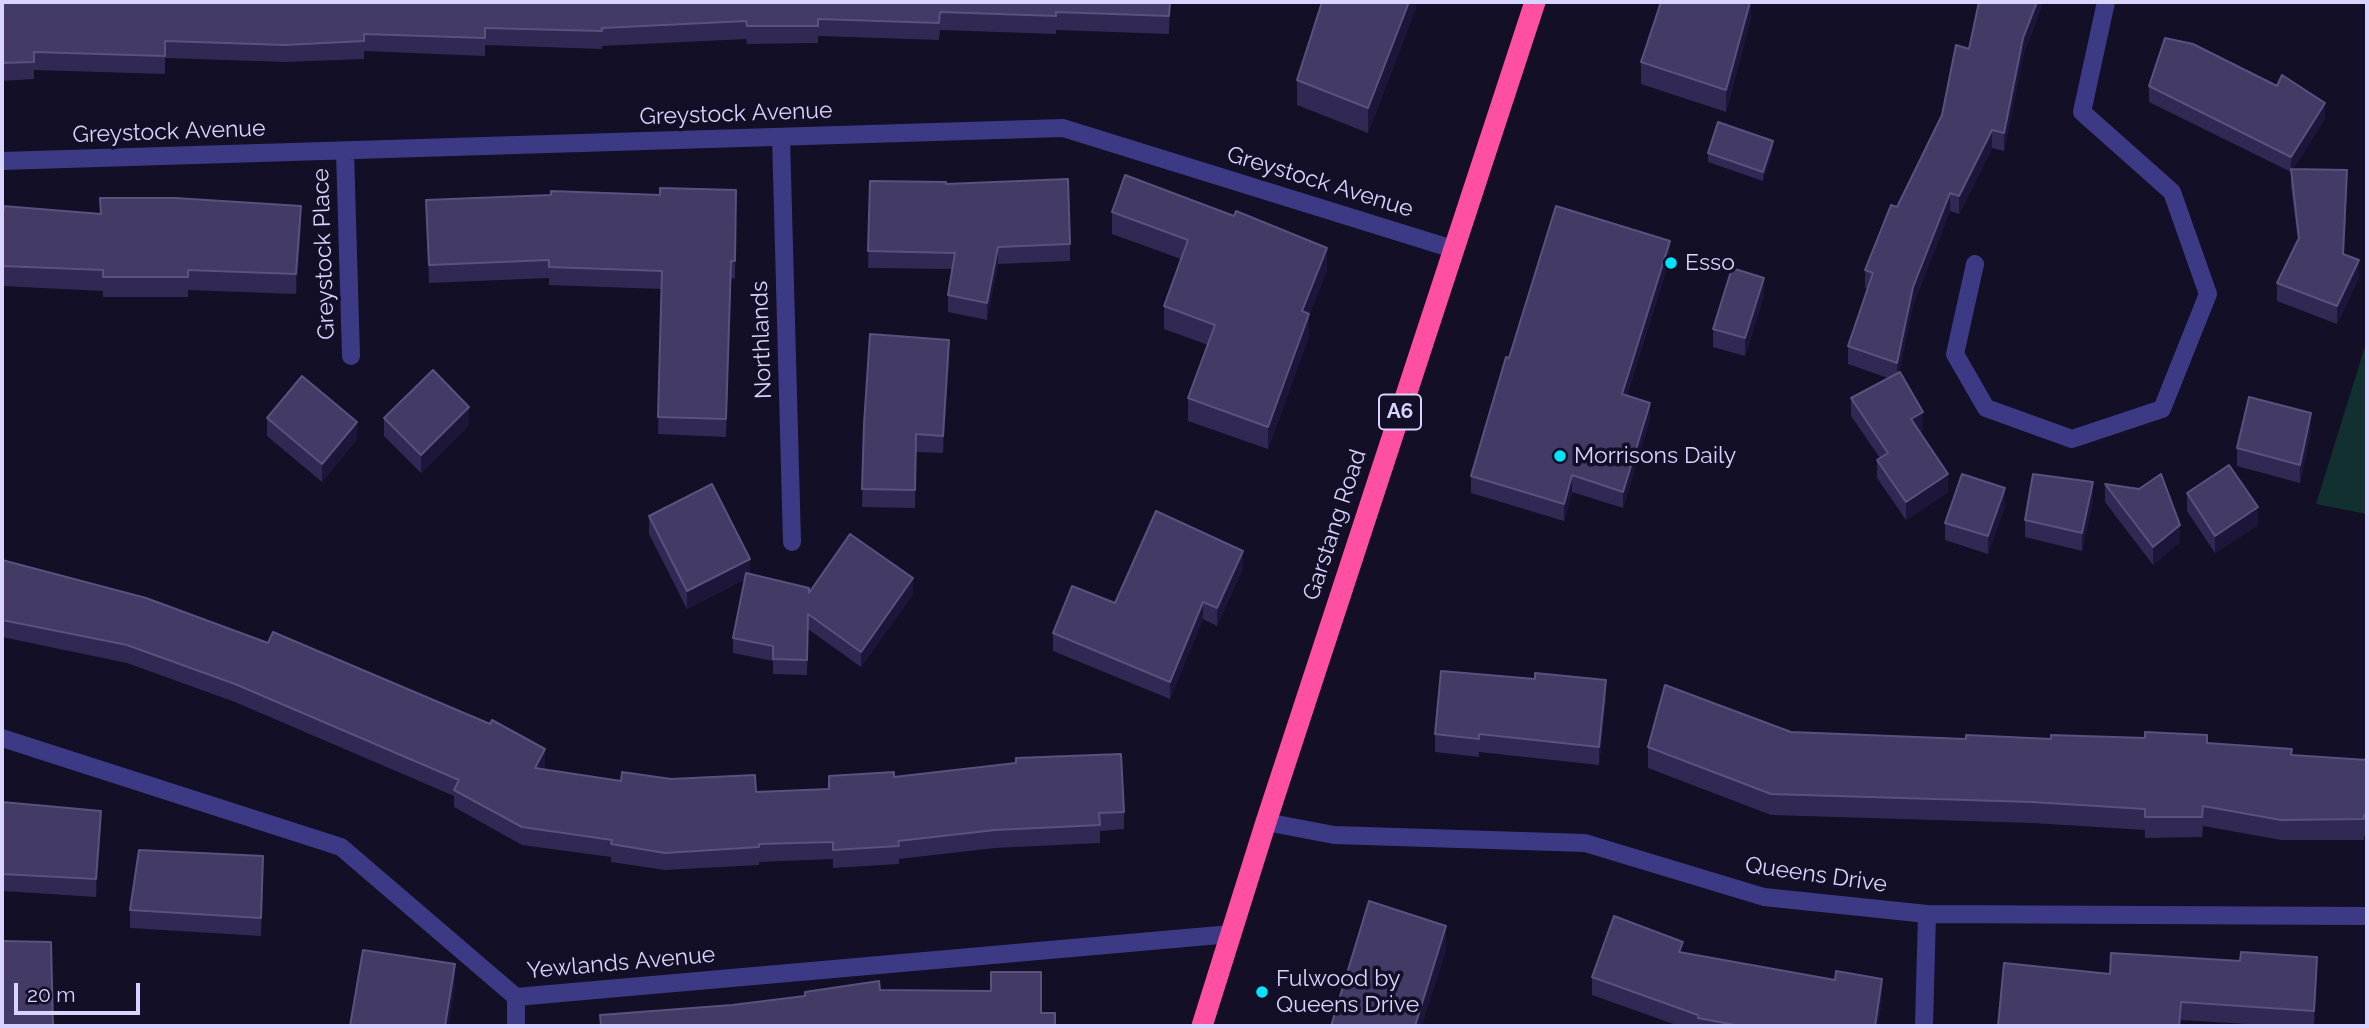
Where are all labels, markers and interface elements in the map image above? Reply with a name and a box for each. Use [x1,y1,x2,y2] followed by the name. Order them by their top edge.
[639,97,833,131] street label: Greystock Avenue
[72,115,266,149] street label: Greystock Avenue
[1224,141,1416,223] street label: Greystock Avenue
[307,168,341,340] street label: Greystock Place
[1685,249,1735,277] place label: Esso
[1663,255,1679,271] marker: Esso
[746,281,778,399] street label: Northlands
[1379,394,1421,430] road number: A6
[1574,442,1736,470] place label: Morrisons Daily
[1298,446,1372,604] street label: Garstang Road
[1552,448,1568,464] marker: Morrisons Daily
[1743,851,1889,899] street label: Queens Drive
[526,941,716,985] street label: Yewlands Avenue
[1276,965,1419,1019] place label: Fulwood by Queens Drive
[18,968,144,1012] scale bar
[27,982,75,1007] text: 20 m
[1254,984,1270,1000] marker: Fulwood by Queens Drive

